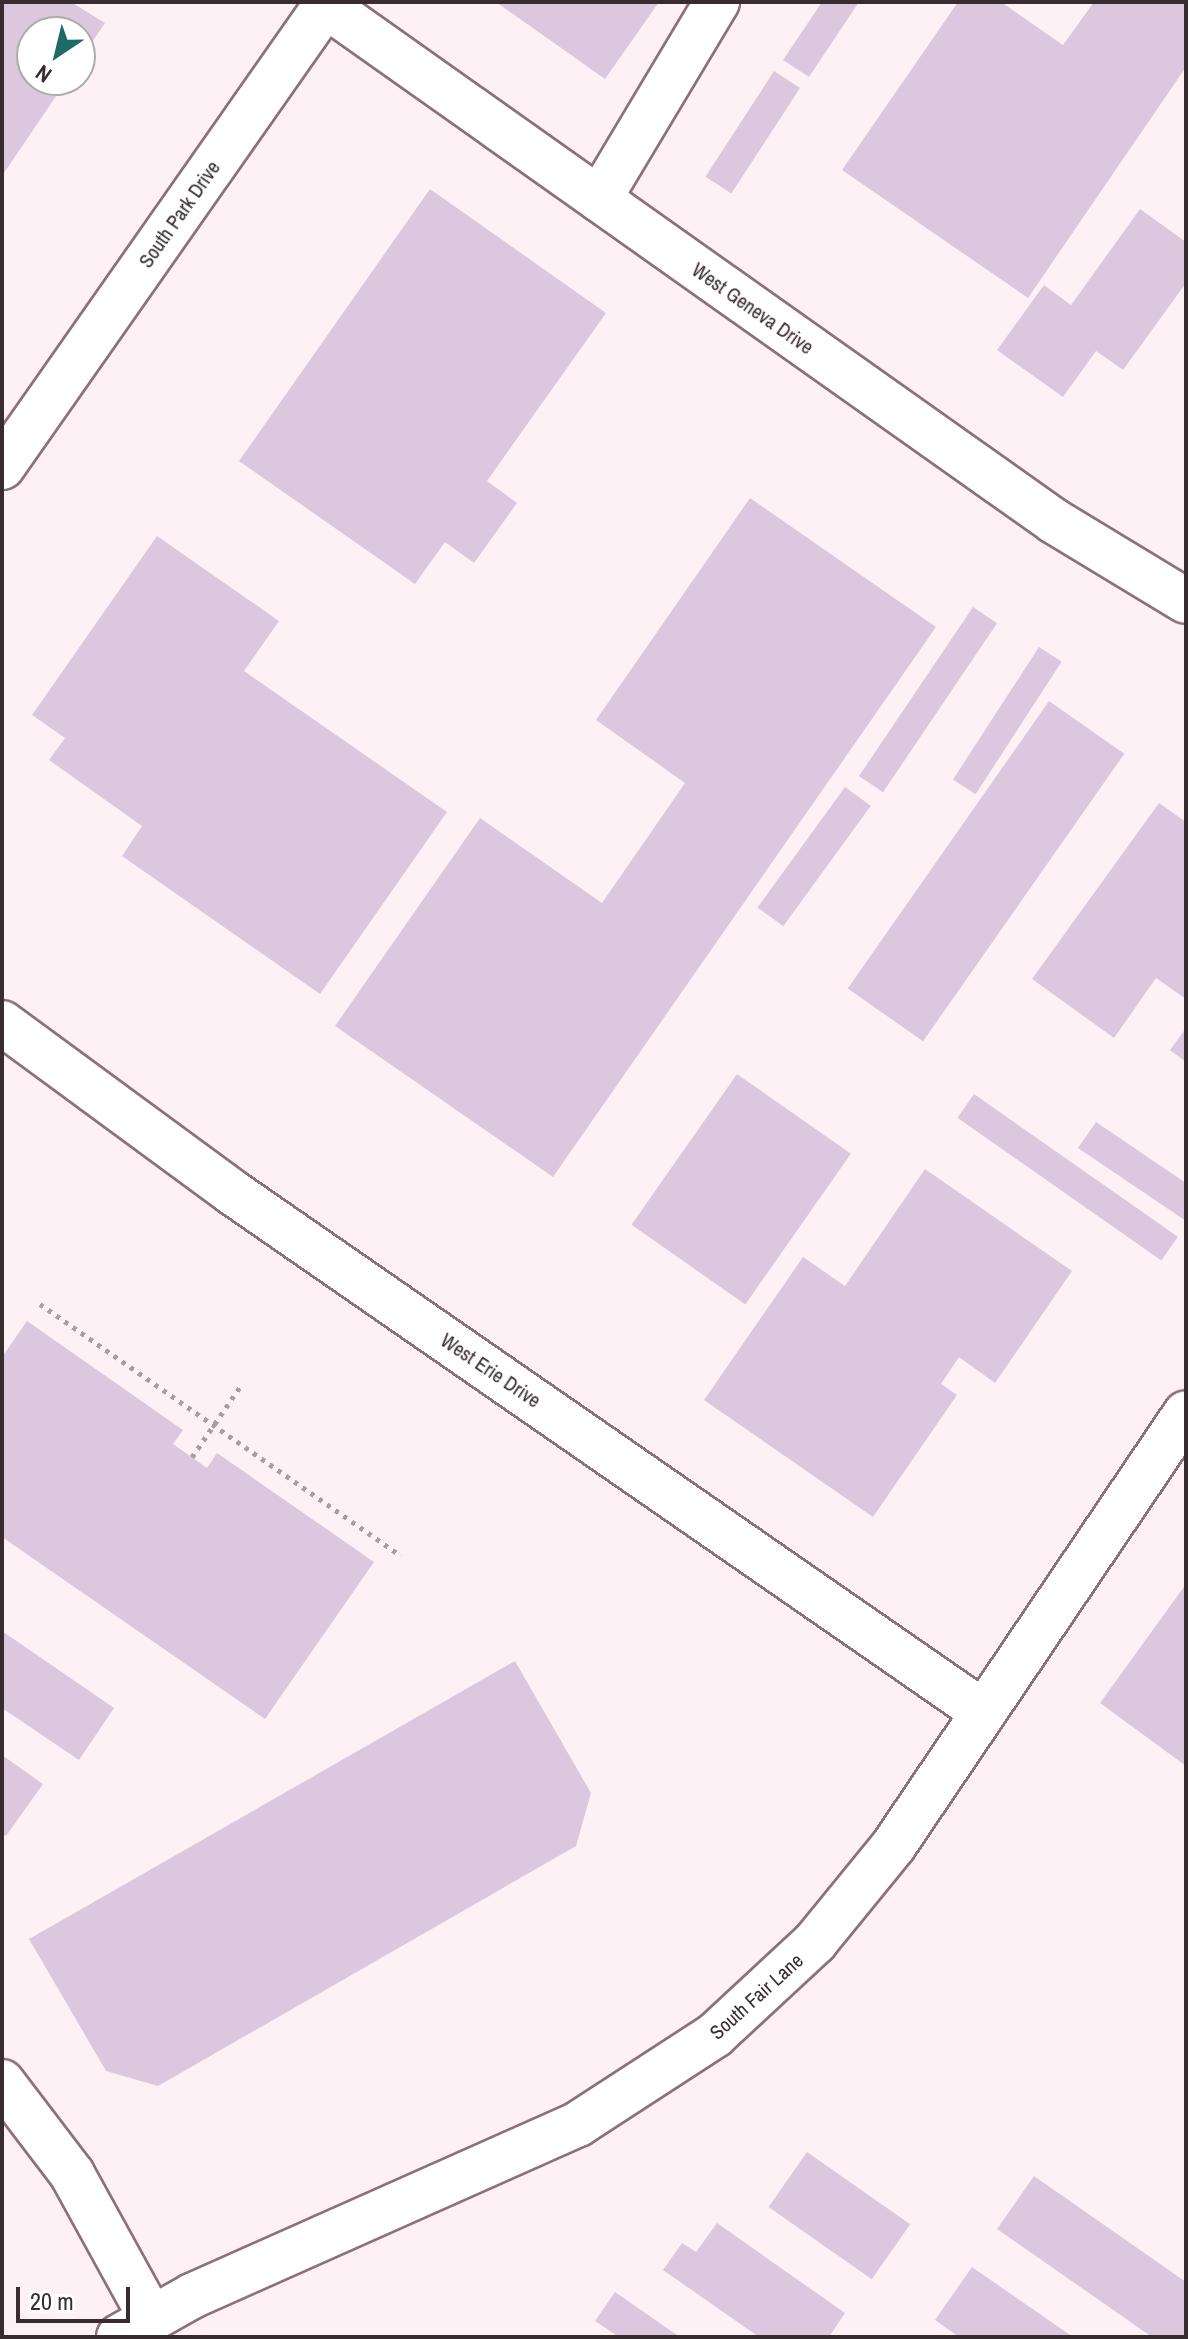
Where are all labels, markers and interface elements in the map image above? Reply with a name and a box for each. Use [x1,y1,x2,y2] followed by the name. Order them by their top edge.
[16,16,96,96] north arrow
[29,58,57,90] text: N
[133,156,225,272] street label: South Park Drive
[688,257,818,359] street label: West Geneva Drive
[436,1328,546,1412] street label: West Erie Drive
[705,1948,807,2044] street label: South Fair Lane
[20,2271,134,2321] scale bar
[30,2285,74,2317] text: 20 m

